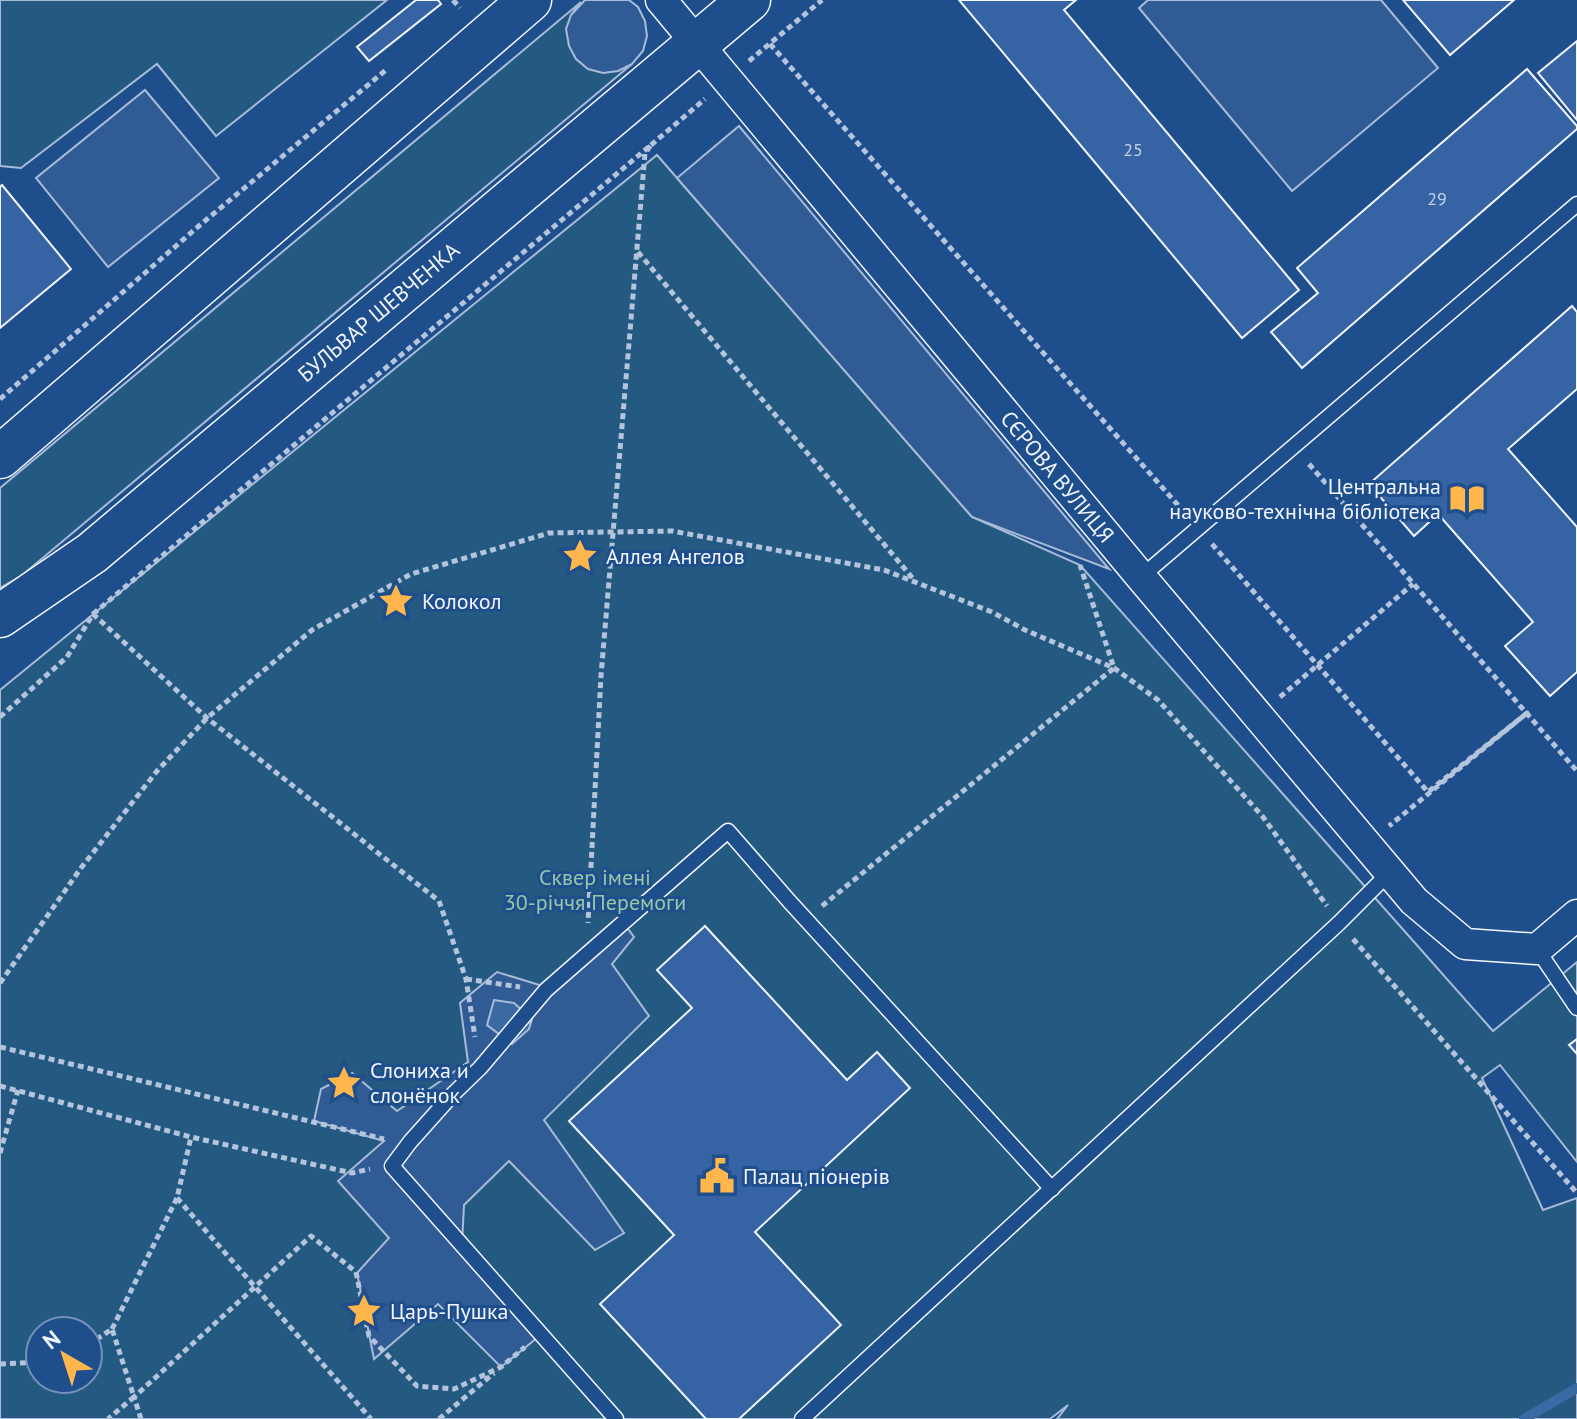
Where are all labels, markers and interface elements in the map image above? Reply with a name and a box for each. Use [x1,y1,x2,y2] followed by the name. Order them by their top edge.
[1123,138,1143,161] house number: 25
[1427,187,1447,210] house number: 29
[292,236,465,388] street label: БУЛЬВАР ШЕВЧЕНКА
[995,405,1120,548] street label: СЄРОВА ВУЛИЦЯ
[1169,472,1441,525] place label: Центральна науково-технічна бібліотека
[1448,480,1486,518] library icon: Центральна науково-технічна бібліотека
[561,537,599,575] place icon: Аллея Ангелов
[606,542,745,570] place label: Аллея Ангелов
[377,582,415,620] place icon: Колокол
[422,587,502,615] place label: Колокол
[504,863,686,916] park label: Сквер імені 30-річчя Перемоги
[370,1056,469,1109] place label: Слониха и слонёнок
[325,1064,363,1102] place icon: Слониха и слонёнок
[698,1157,736,1195] public building icon: Палац піонерів
[743,1162,890,1190] place label: Палац піонерів
[345,1292,383,1330] place icon: Царь-Пушка
[390,1297,508,1325] place label: Царь-Пушка
[24,1315,104,1395] north arrow
[37,1324,66,1355] text: N

